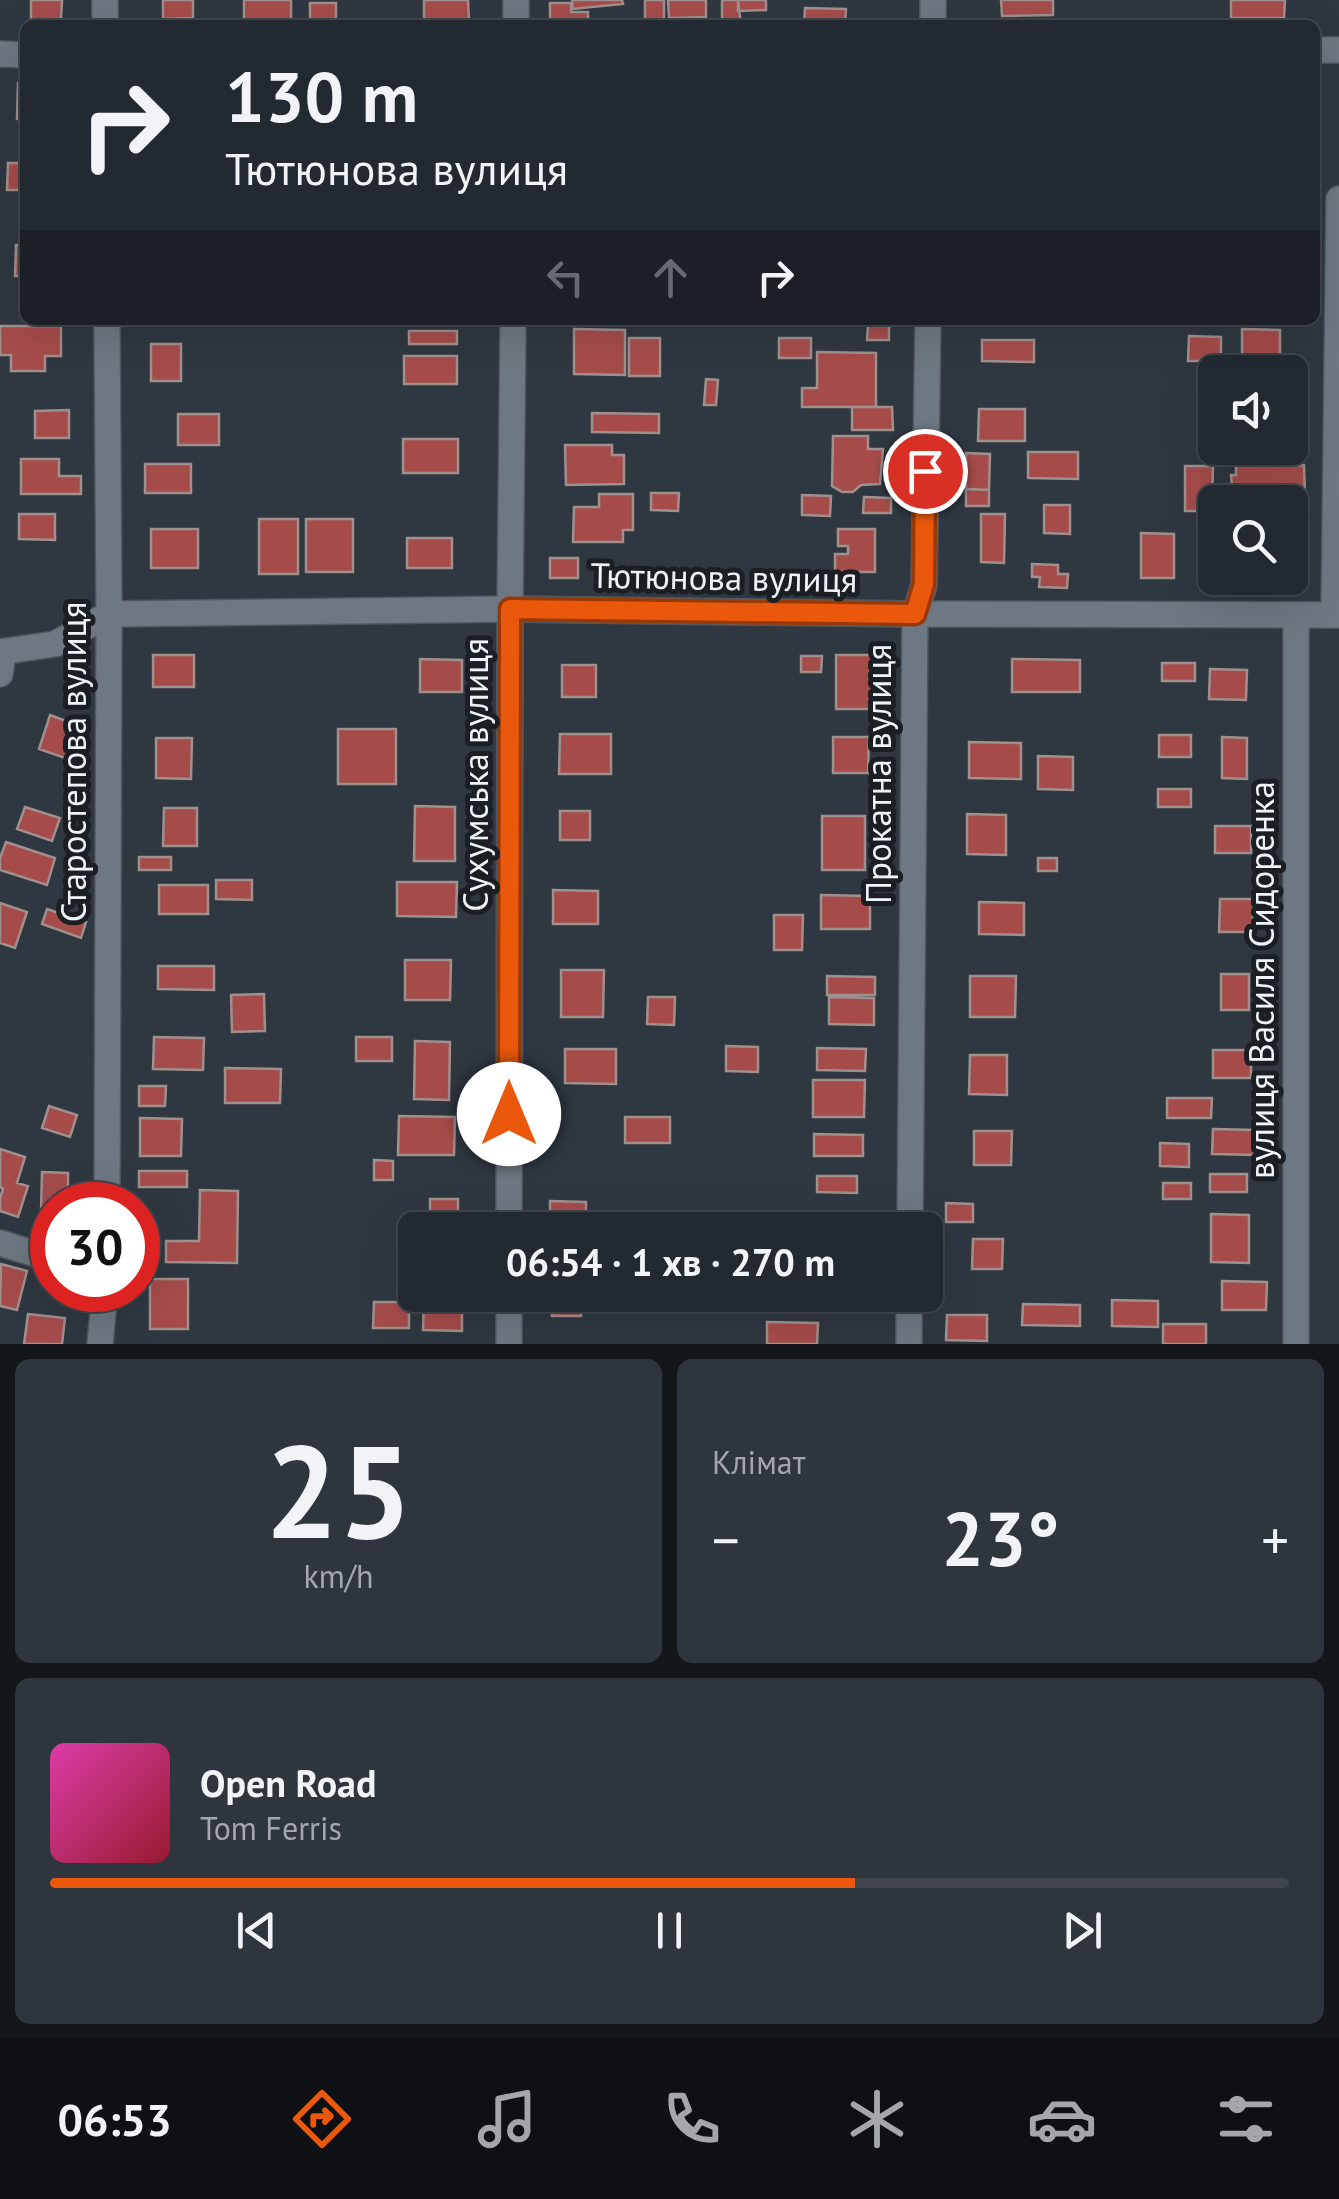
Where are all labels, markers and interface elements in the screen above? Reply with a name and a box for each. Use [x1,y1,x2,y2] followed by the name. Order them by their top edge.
[225,51,418,141] text: 130 m
[60,60,190,190] icon: right
[225,139,568,197] text: Тютюнова вулиця
[538,250,593,305] icon: left
[643,250,698,305] icon: ahead
[748,250,803,305] icon: right
[1198,355,1308,595] map controls
[1198,355,1308,465] button: sound
[883,429,968,514] pin
[898,444,953,499] icon: arrive
[1198,485,1308,595] button: search
[590,552,858,602] street label: Тютюнова вулиця
[50,602,96,922] street label: Старостепова вулиця
[452,638,498,912] street label: Сухумська вулиця
[855,644,901,904] street label: Прокатна вулиця
[1238,781,1284,1179] street label: вулиця Василя Сидоренка
[457,1062,561,1166] position arrow
[30,1182,160,1312] speed limit sign: 30
[506,1237,835,1286] text: 06:54 · 1 хв · 270 m
[265,1406,412,1574] text: 25
[712,1441,805,1483] text: Клімат
[942,1490,1059,1587] text: 23°
[712,1504,740,1575] text: −
[1261,1504,1289,1575] text: +
[303,1555,374,1597] text: km/h
[200,1758,376,1807] text: Open Road
[200,1807,342,1849] text: Tom Ferris
[229,1903,284,1958] icon: previous
[642,1903,697,1958] icon: pause
[1055,1903,1110,1958] icon: next
[287,2084,357,2154] icon: directions
[472,2084,542,2154] icon: music
[657,2084,727,2154] icon: phone
[842,2084,912,2154] icon: climate
[1027,2084,1097,2154] icon: car
[1211,2084,1281,2154] icon: filters
[57,2090,172,2148] text: 06:53

